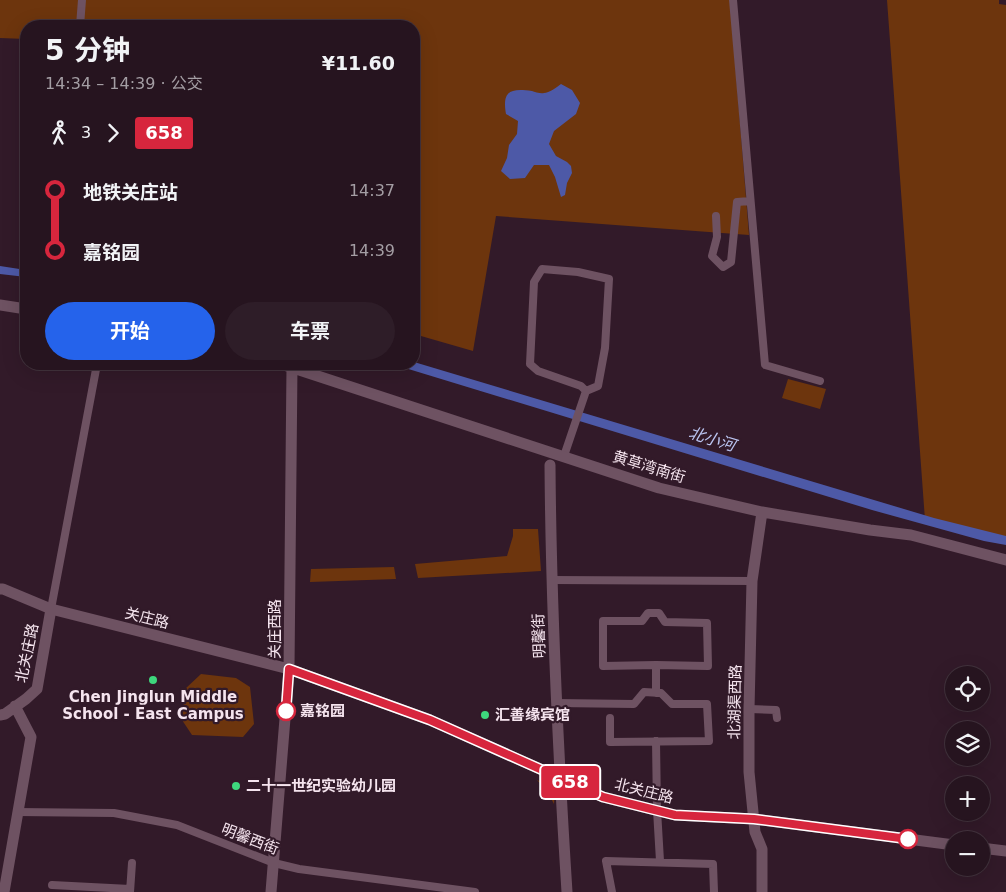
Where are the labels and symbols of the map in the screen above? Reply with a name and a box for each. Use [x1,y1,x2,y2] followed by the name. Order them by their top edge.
[686,423,741,456] water label: 北小河
[610,447,688,487] street label: 黄草湾南街
[266,599,284,659] street label: 关庄西路
[123,604,171,632] street label: 关庄路
[529,613,549,659] street label: 明馨街
[12,622,42,684] street label: 北关庄路
[725,664,745,740] street label: 北湖渠西路
[147,674,159,686] marker: Chen Jinglun Middle School - East Campus
[62,688,244,723] place label: Chen Jinglun Middle School - East Campus
[276,701,296,721] marker: 嘉铭园
[300,702,345,720] place label: 嘉铭园
[495,706,570,724] place label: 汇善缘宾馆
[479,709,491,721] marker: 汇善缘宾馆
[541,766,599,798] line badge: 658
[613,775,675,807] street label: 北关庄路
[246,777,396,795] place label: 二十一世纪实验幼儿园
[230,780,242,792] marker: 二十一世纪实验幼儿园
[219,820,281,858] street label: 明馨西街
[898,829,918,849] unlabelled marker

